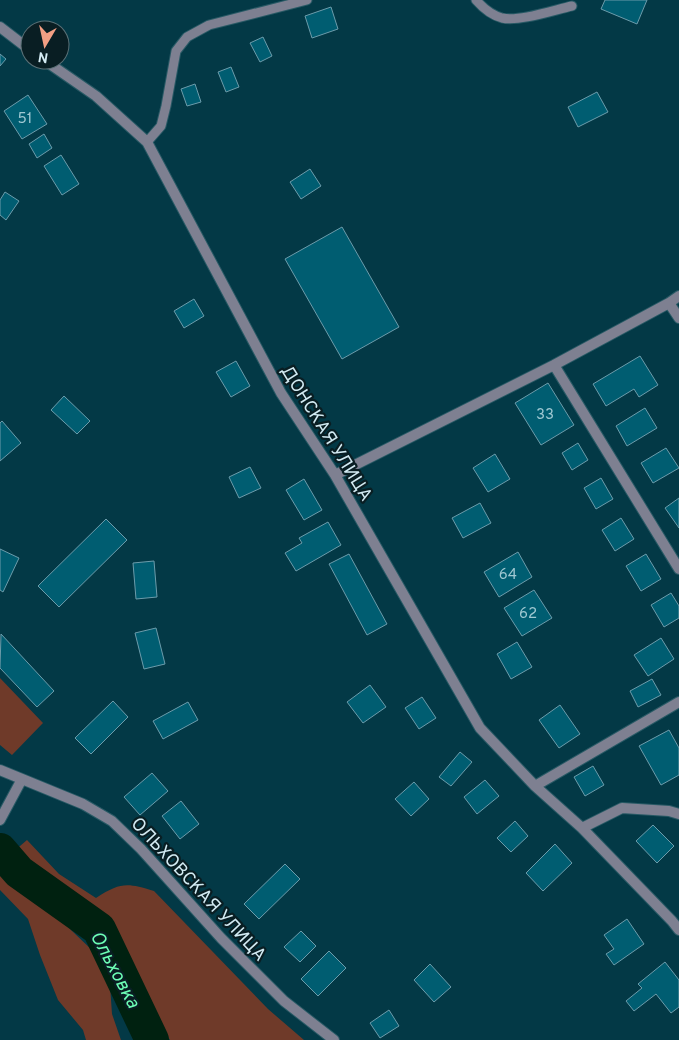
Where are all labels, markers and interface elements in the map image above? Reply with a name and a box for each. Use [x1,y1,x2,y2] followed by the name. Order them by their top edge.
[20,20,70,70] north arrow
[37,47,50,66] text: N
[18,110,32,129] house number: 51
[275,362,377,506] street label: ДОНСКАЯ УЛИЦА
[536,406,554,425] house number: 33
[499,566,517,585] house number: 64
[519,605,537,624] house number: 62
[125,813,271,967] street label: ОЛЬХОВСКАЯ УЛИЦА
[84,927,145,1013] water label: Ольховка

